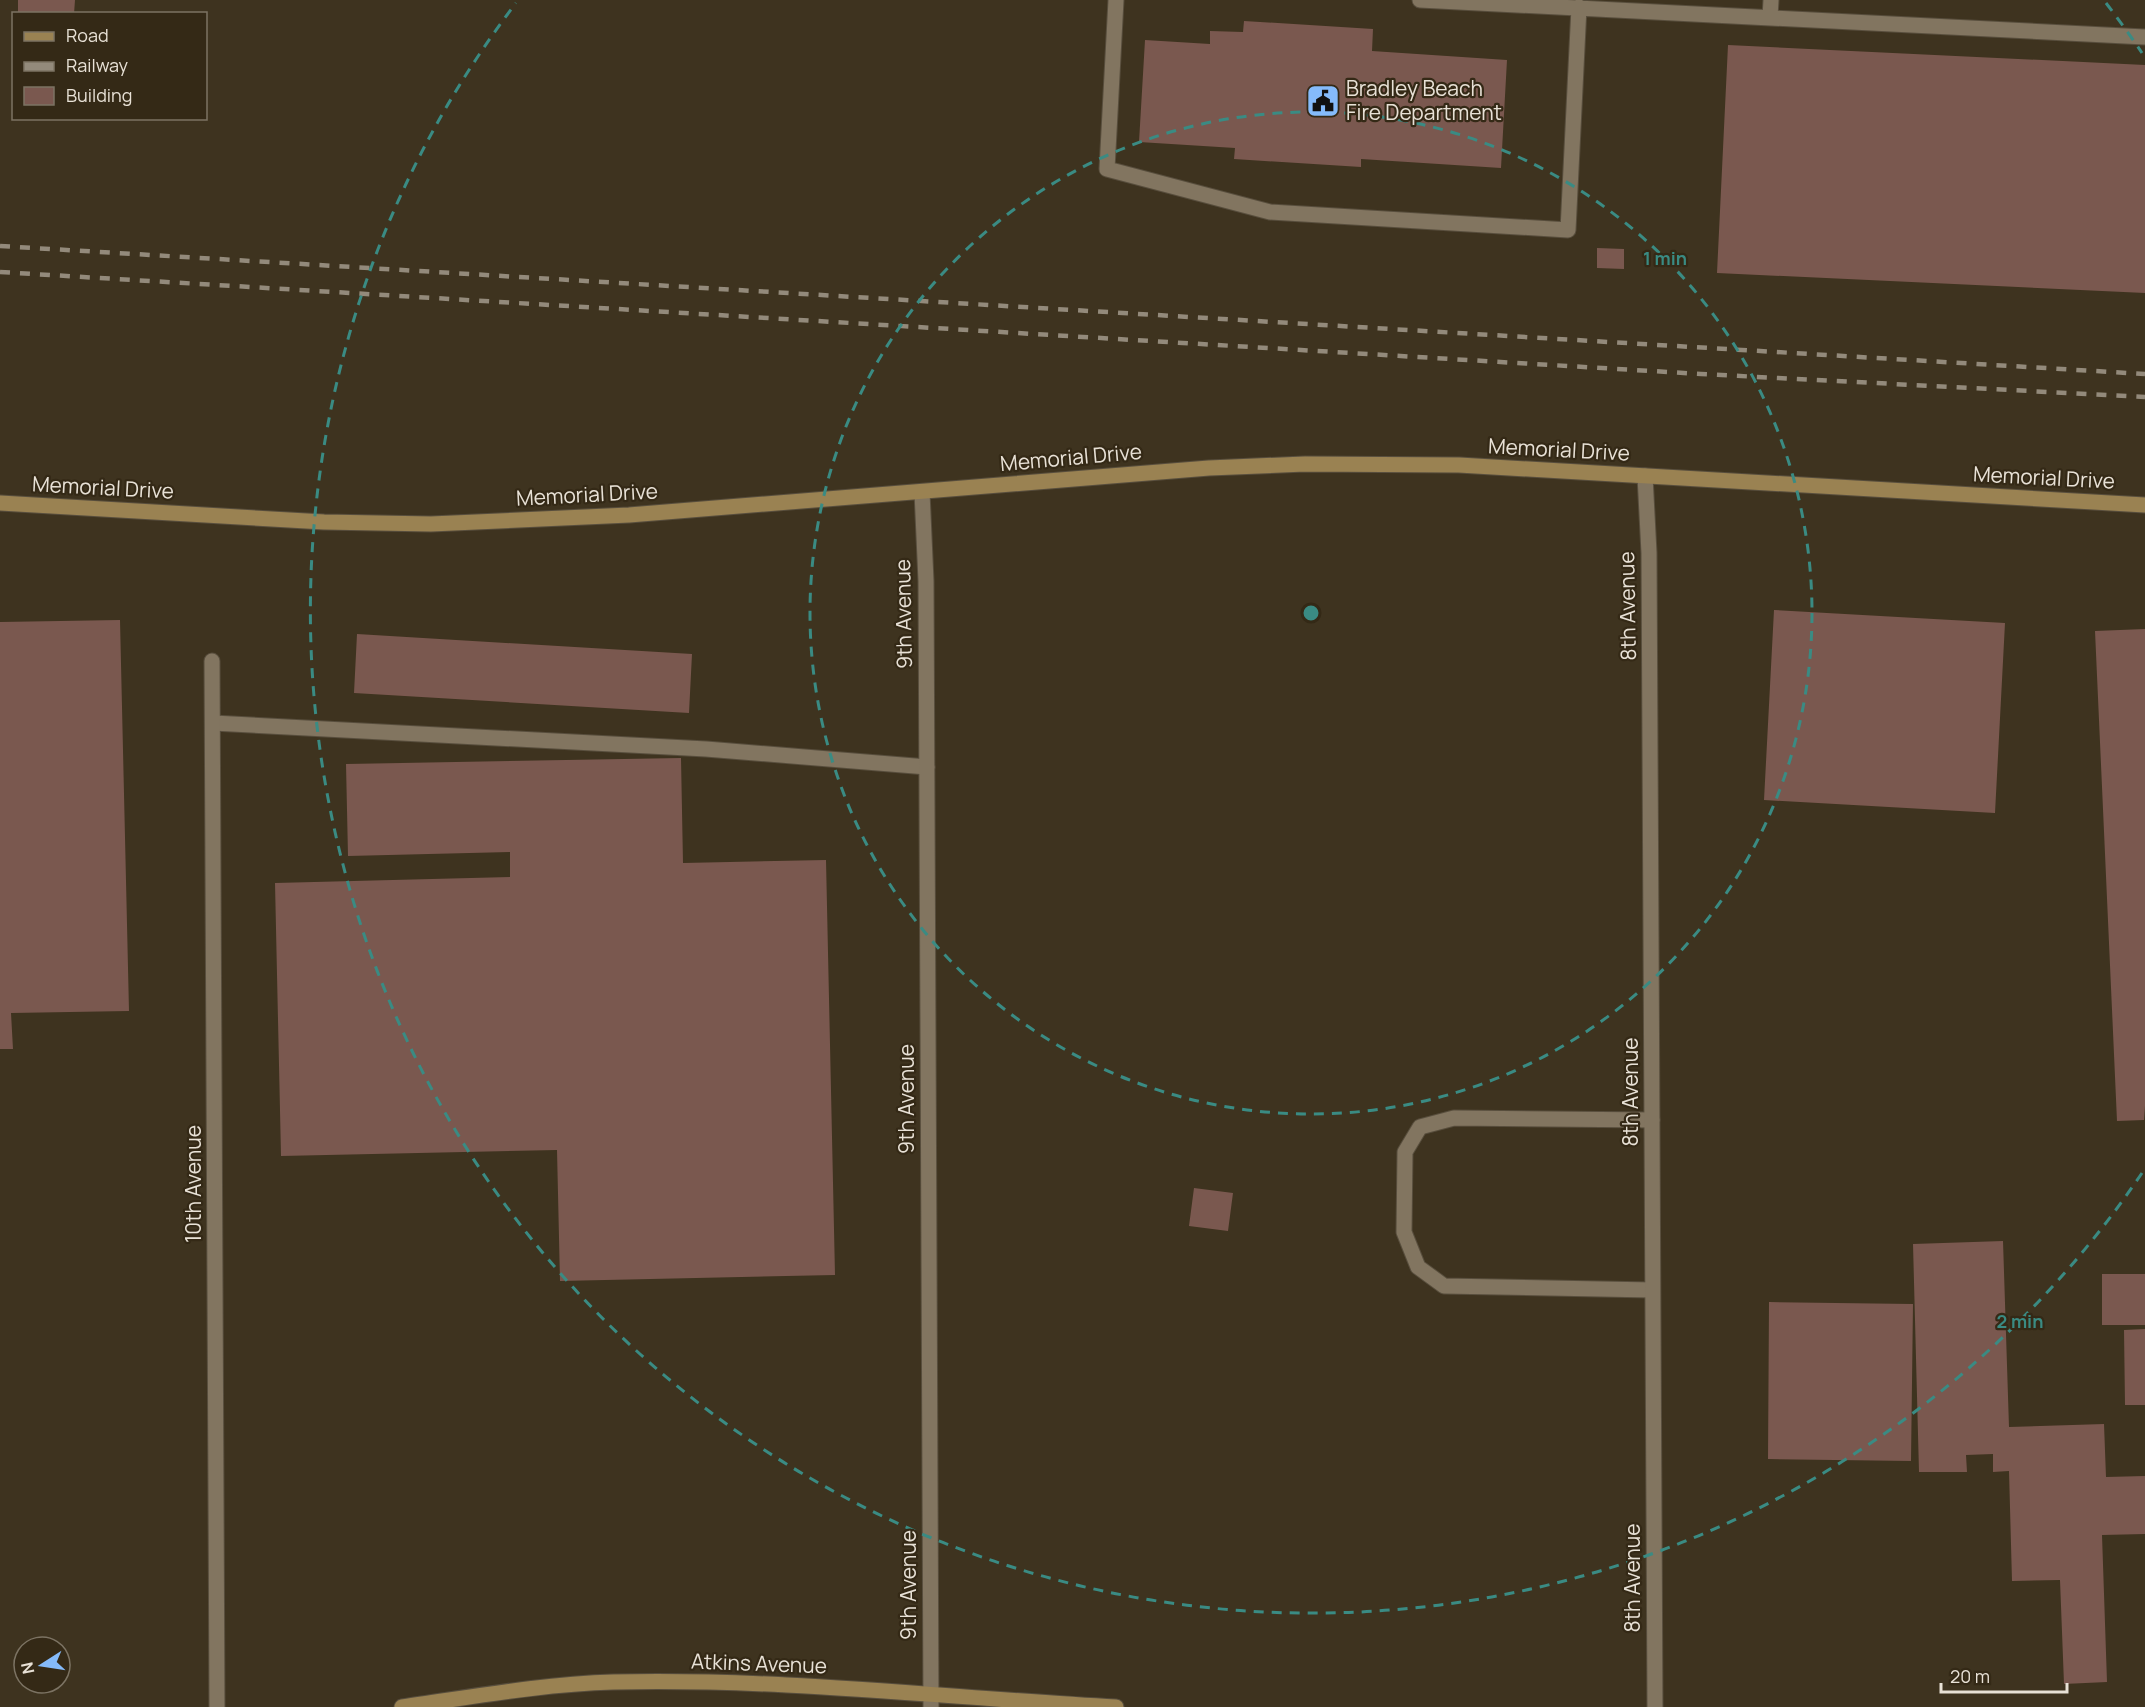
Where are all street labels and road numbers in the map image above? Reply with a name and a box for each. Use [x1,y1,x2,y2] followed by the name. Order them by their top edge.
[1487,431,1631,467] street label: Memorial Drive
[999,437,1143,477] street label: Memorial Drive
[1972,459,2116,495] street label: Memorial Drive
[31,469,175,505] street label: Memorial Drive
[515,476,659,512] street label: Memorial Drive
[1612,551,1642,661] street label: 8th Avenue
[888,559,918,669] street label: 9th Avenue
[1616,1037,1644,1147] street label: 8th Avenue
[892,1044,920,1154] street label: 9th Avenue
[179,1125,207,1243] street label: 10th Avenue
[1618,1523,1646,1633] street label: 8th Avenue
[894,1530,922,1640] street label: 9th Avenue
[690,1647,828,1679] street label: Atkins Avenue

